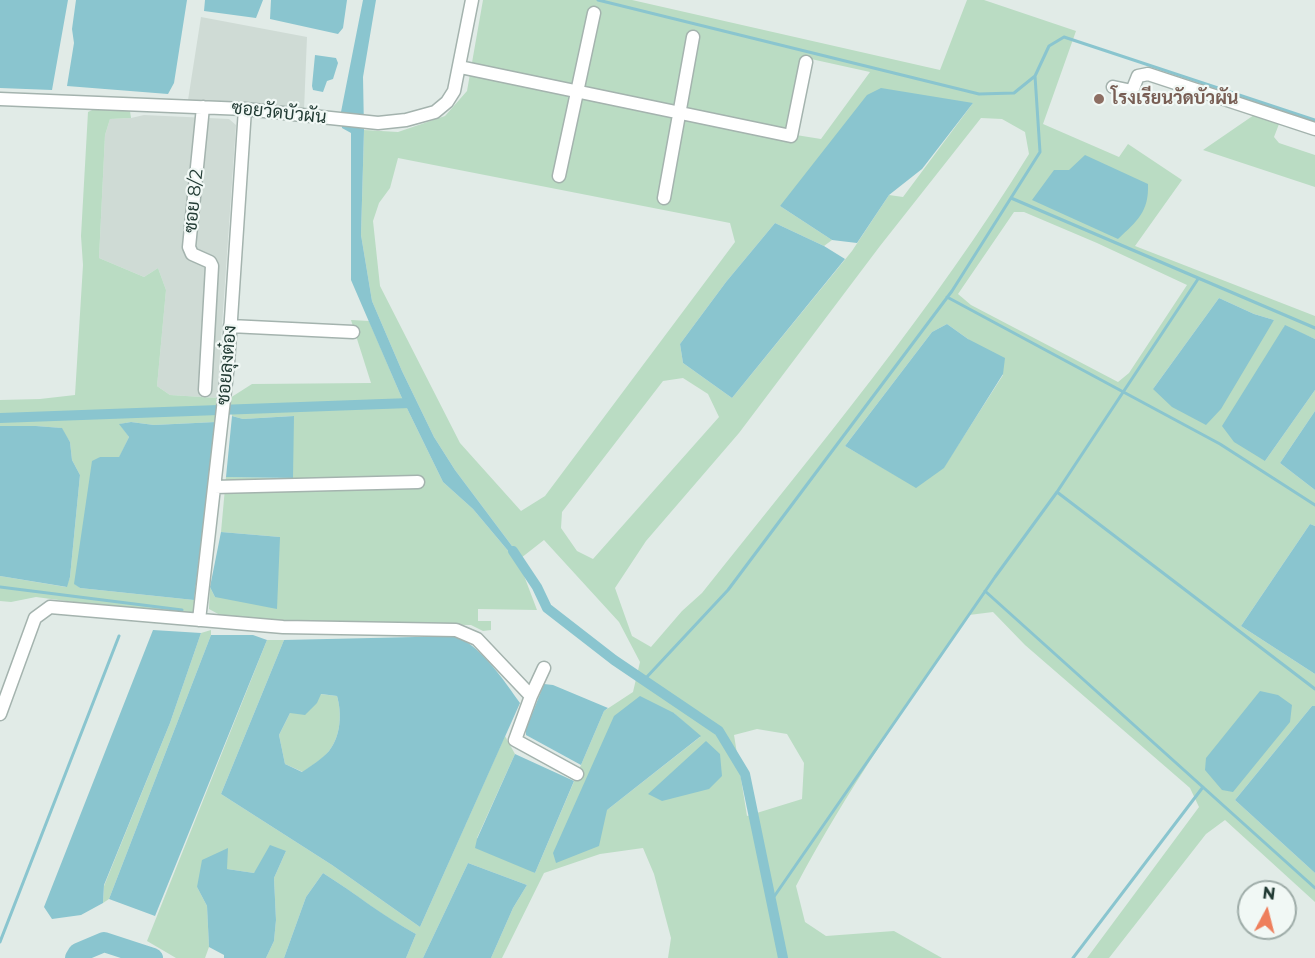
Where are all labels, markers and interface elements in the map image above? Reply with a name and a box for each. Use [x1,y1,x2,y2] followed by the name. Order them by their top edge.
[1111,88,1239,110] place label: โรงเรียนวัดบัวผัน
[1092,92,1106,106] marker: โรงเรียนวัดบัวผัน
[230,97,328,129] street label: ซอยวัดบัวผัน
[180,168,208,234] street label: ซอย 8/2
[213,324,241,406] street label: ซอยลุงต๋อง
[1237,880,1297,940] north arrow
[1261,883,1277,904] text: N

